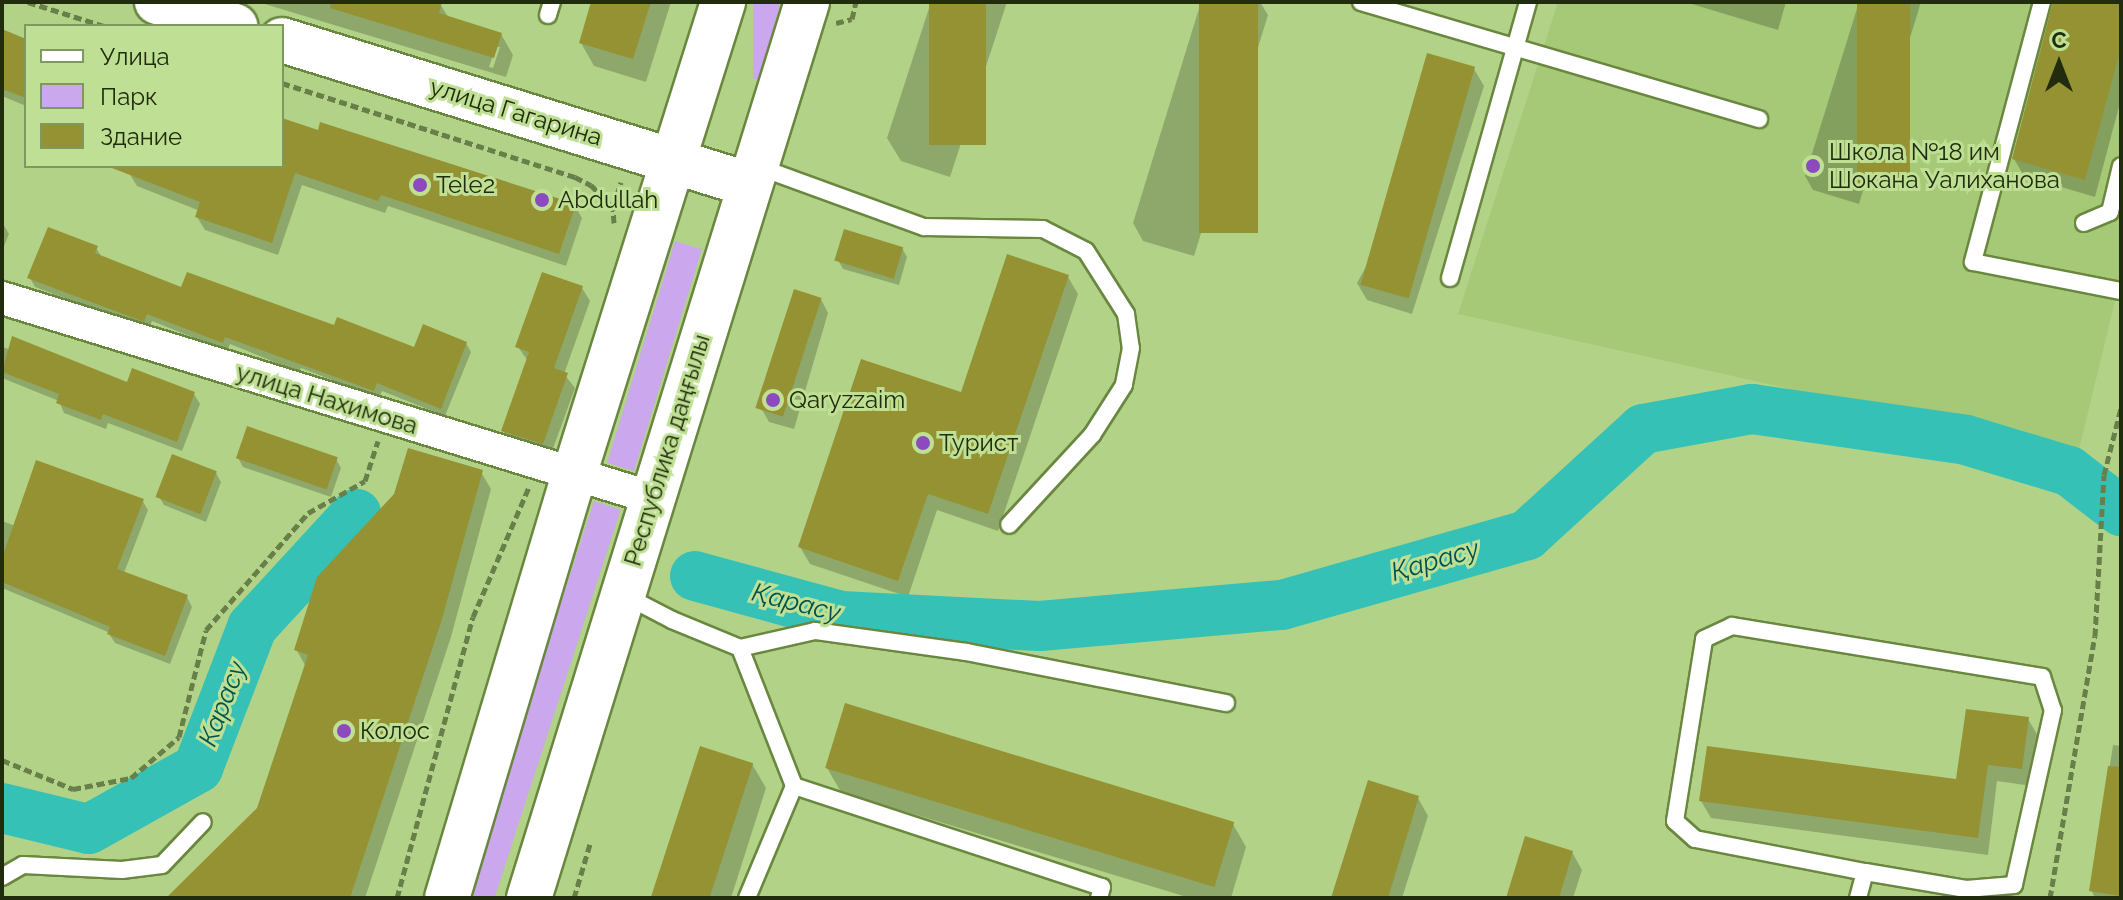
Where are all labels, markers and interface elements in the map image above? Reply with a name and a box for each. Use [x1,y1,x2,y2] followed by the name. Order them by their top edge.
[24,24,284,168] legend
[2019,24,2099,104] north arrow
[2051,27,2067,53] text: С
[100,42,170,71] text: Улица
[426,72,606,152] street label: улица Гагарина
[100,82,158,111] text: Парк
[100,122,182,151] text: Здание
[1829,138,2060,194] place label: Школа №18 им Шокана Уалиханова
[1804,157,1822,175] marker: Школа №18 им Шокана Уалиханова
[436,171,495,199] place label: Tele2
[411,176,429,194] marker: Tele2
[558,186,658,214] place label: Аbdullah
[533,191,551,209] marker: Аbdullah
[618,331,716,569] street label: Республика даңғылы
[233,358,421,440] street label: улица Нахимова
[789,386,905,414] place label: Qaryzzaim
[764,391,782,409] marker: Qaryzzaim
[939,429,1018,457] place label: Турист
[914,434,932,452] marker: Турист
[1387,534,1483,588] water label: Қарасу
[749,577,843,629] water label: Қарасу
[193,657,253,751] water label: Карасу
[360,717,430,745] place label: Колос
[335,722,353,740] marker: Колос

